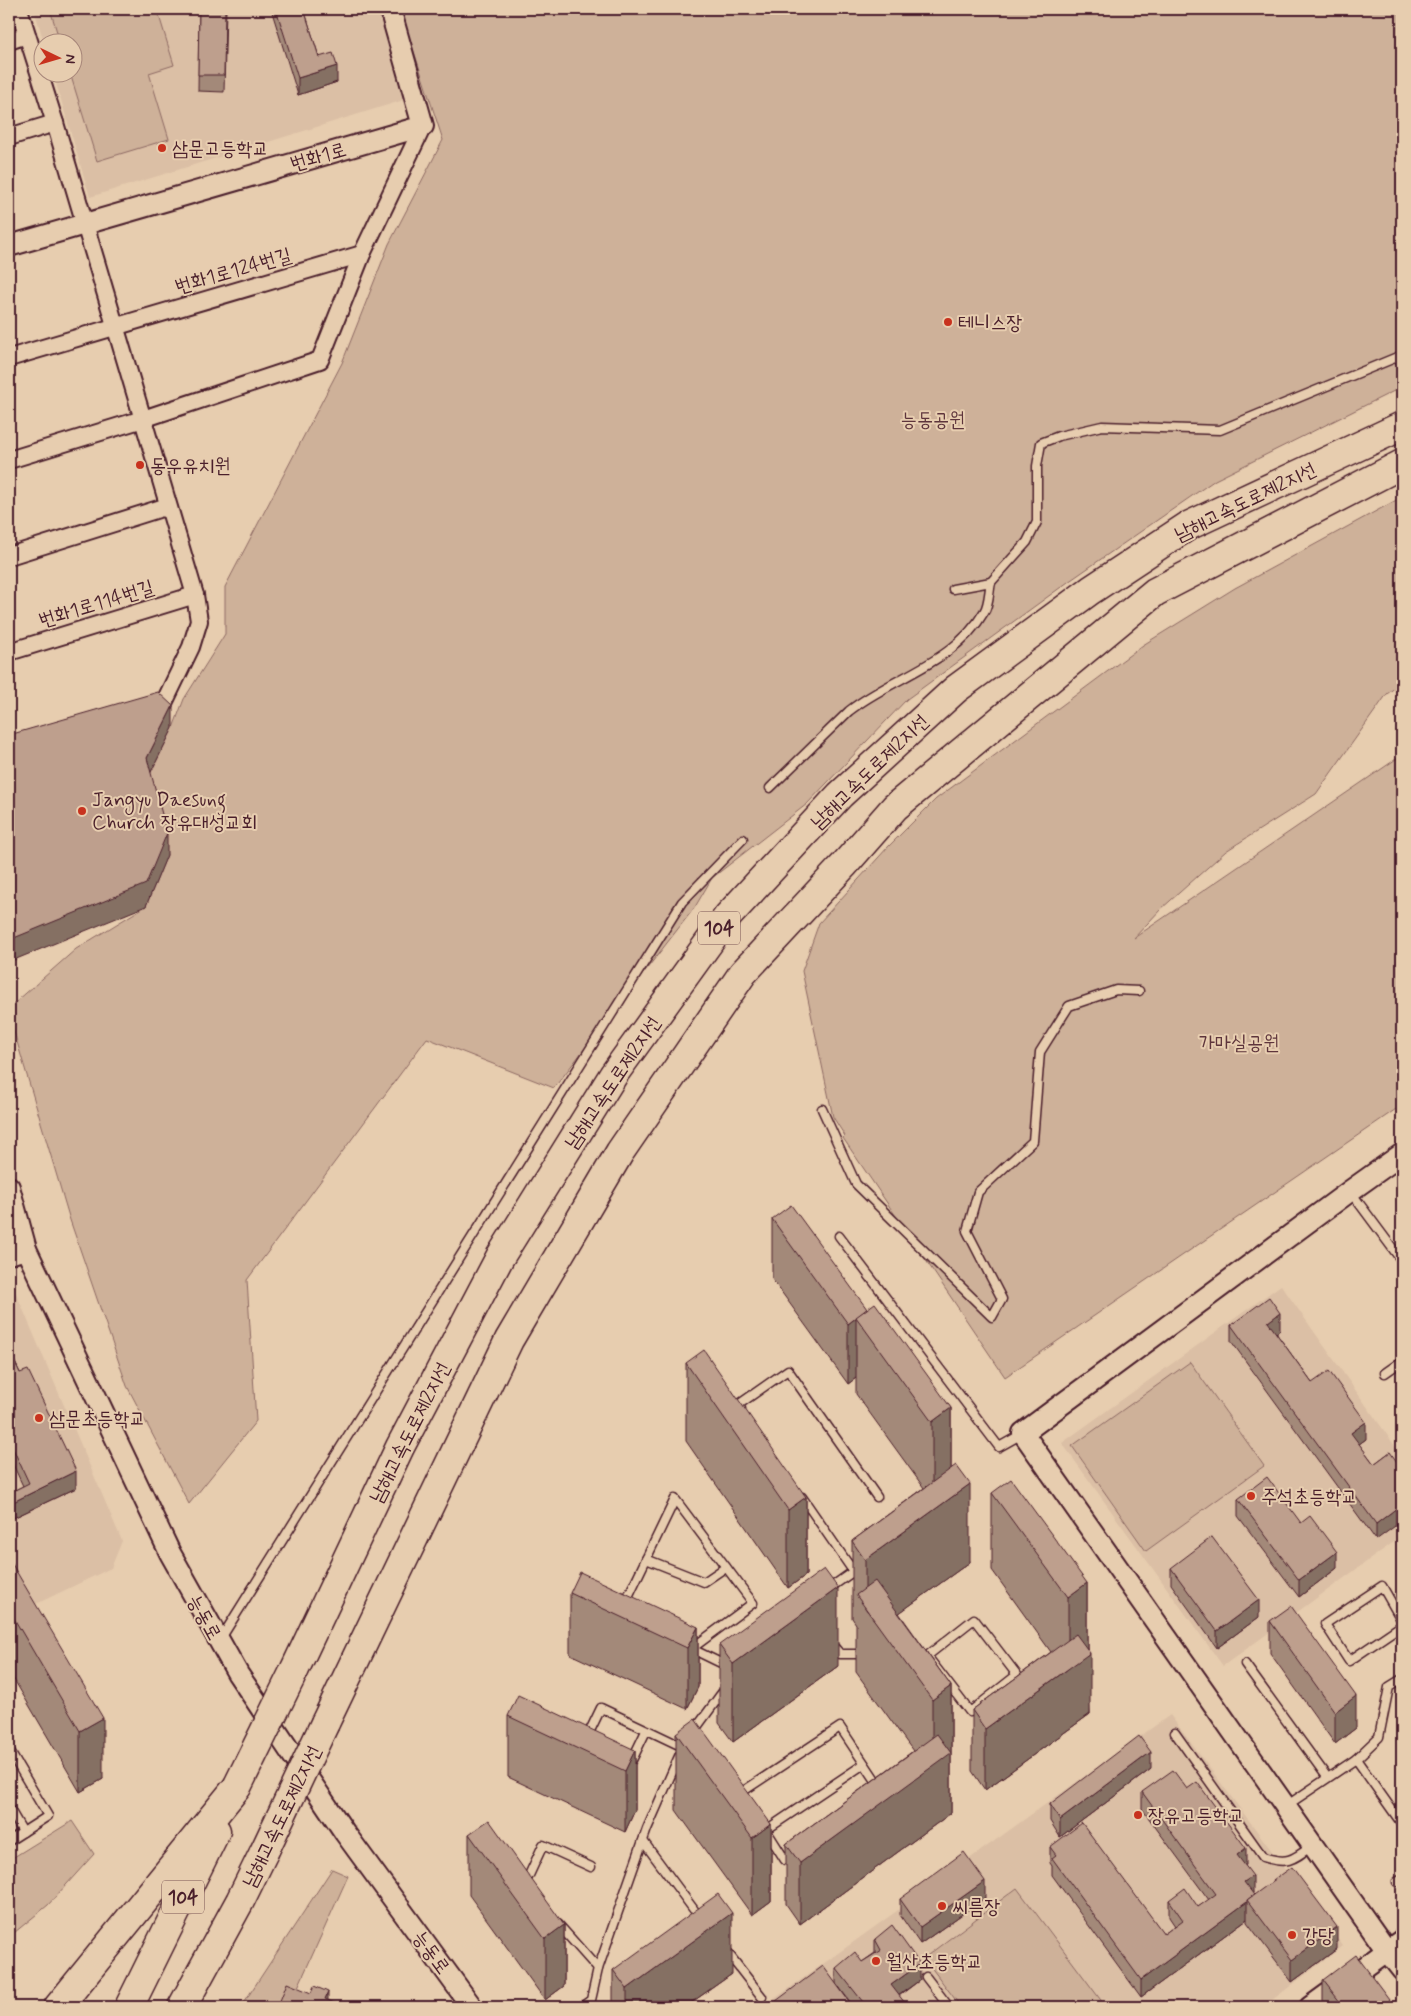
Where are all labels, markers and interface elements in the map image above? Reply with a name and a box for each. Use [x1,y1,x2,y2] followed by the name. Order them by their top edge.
[32,32,82,82] north arrow
[61,54,79,64] text: N
[172,136,269,163] place label: 삼문고등학교
[287,137,350,178] street label: 번화1로
[156,142,168,154] marker: 삼문고등학교
[172,242,295,301] street label: 번화1로124번길
[958,310,1022,337] place label: 테니스장
[942,316,954,328] marker: 테니스장
[901,407,965,434] park label: 능동공원
[150,453,230,480] place label: 동우유치원
[1170,456,1321,548] street label: 남해고속도로제2지선
[134,459,146,471] marker: 동우유치원
[36,574,157,635] street label: 번화1로114번길
[805,709,935,836] street label: 남해고속도로제2지선
[92,787,257,837] place label: Jangyu Daesung Church 장유대성교회
[76,805,88,817] marker: Jangyu Daesung Church 장유대성교회
[698,911,740,944] road number: 104
[559,1011,668,1154] street label: 남해고속도로제2지선
[1199,1030,1279,1057] park label: 가마실공원
[363,1358,457,1508] street label: 남해고속도로제2지선
[49,1406,146,1433] place label: 삼문초등학교
[33,1412,45,1424] marker: 삼문초등학교
[1261,1484,1358,1511] place label: 주석초등학교
[1245,1490,1257,1502] marker: 주석초등학교
[180,1590,227,1645] street label: 능동로
[236,1741,328,1892] street label: 남해고속도로제2지선
[1148,1803,1245,1830] place label: 장유고등학교
[1132,1809,1144,1821] marker: 장유고등학교
[162,1880,204,1914] road number: 104
[952,1894,1000,1921] place label: 씨름장
[936,1900,948,1912] marker: 씨름장
[1302,1923,1334,1950] place label: 강당
[406,1925,456,1980] street label: 능동로
[1286,1929,1298,1941] marker: 강당
[886,1949,983,1976] place label: 월산초등학교
[870,1955,882,1967] marker: 월산초등학교

